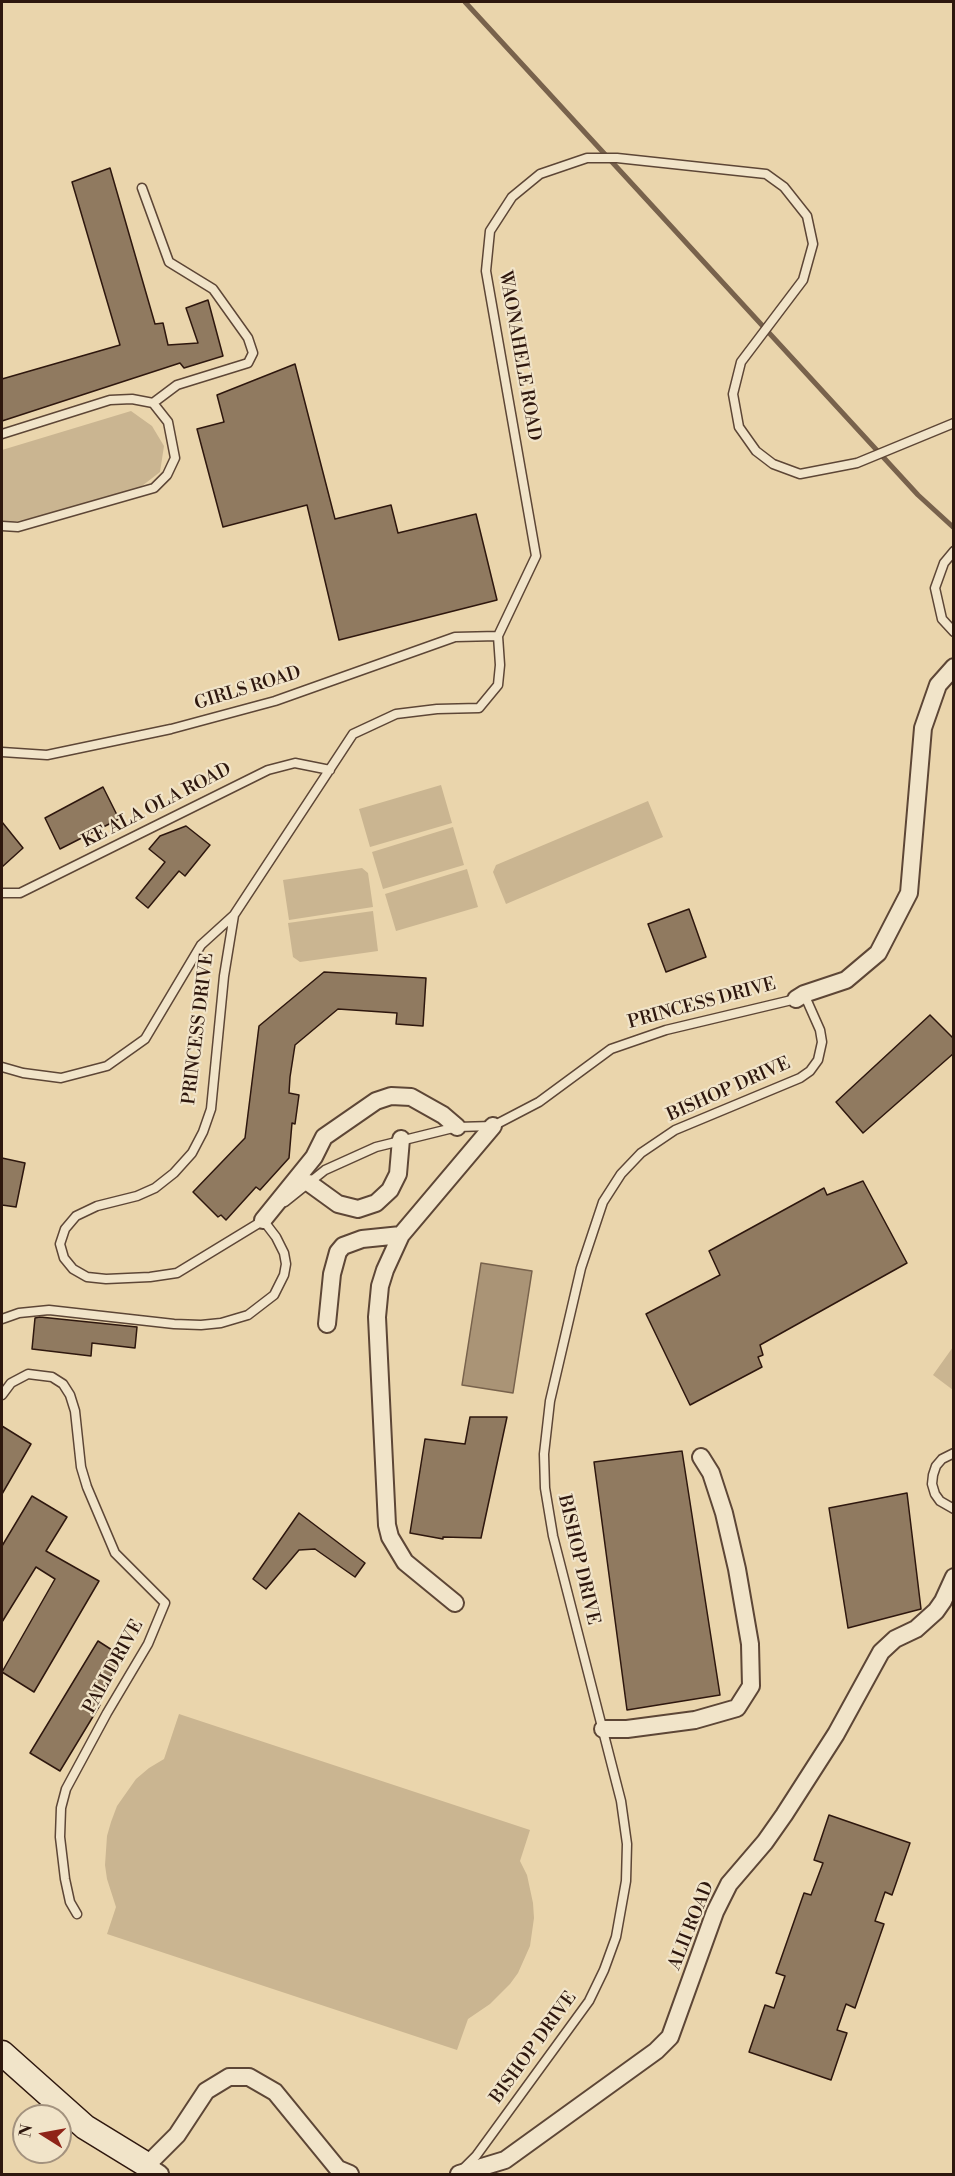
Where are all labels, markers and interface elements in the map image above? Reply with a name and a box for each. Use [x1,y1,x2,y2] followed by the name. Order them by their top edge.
[493,269,545,443] street label: WAONAHELE ROAD
[192,663,304,715] street label: GIRLS ROAD
[79,759,235,853] street label: KE ALA OLA ROAD
[179,952,219,1106] street label: PRINCESS DRIVE
[625,974,779,1034] street label: PRINCESS DRIVE
[664,1053,794,1127] street label: BISHOP DRIVE
[553,1493,603,1627] street label: BISHOP DRIVE
[79,1616,149,1718] street label: PALI DRIVE
[664,1879,720,1973] street label: ALII ROAD
[486,1988,582,2108] street label: BISHOP DRIVE
[12,2104,72,2164] north arrow
[15,2123,37,2139] text: N

